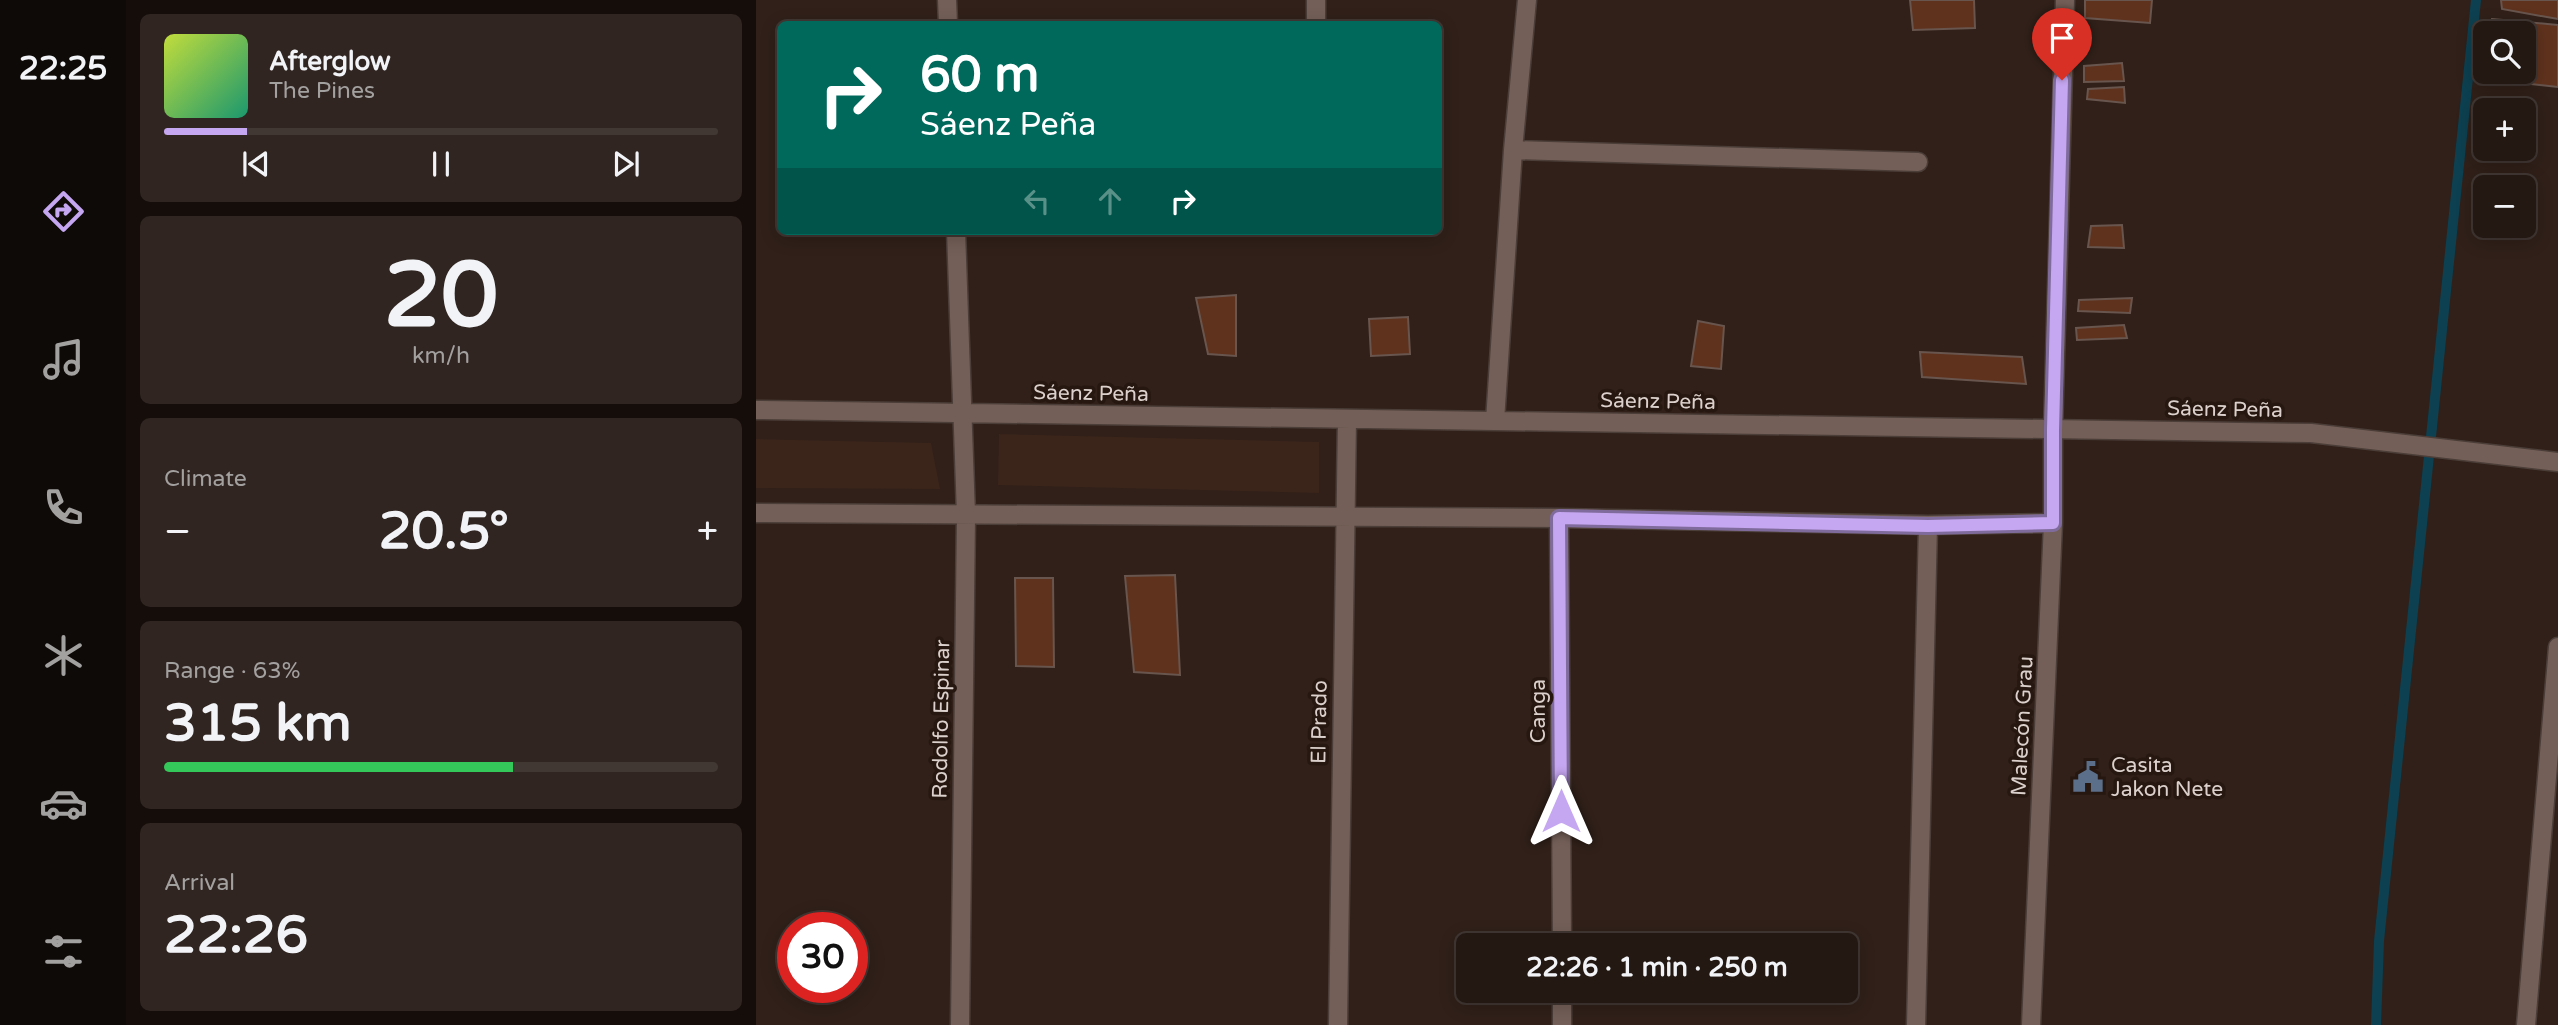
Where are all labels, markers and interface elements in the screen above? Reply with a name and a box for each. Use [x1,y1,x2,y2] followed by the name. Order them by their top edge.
[2032,8,2092,80] pin
[2043,19,2081,57] icon: arrive
[2473,21,2536,238] map controls
[2473,21,2536,84] button: search
[269,46,391,77] text: Afterglow
[920,46,1039,105] text: 60 m
[805,49,896,140] icon: right
[19,50,107,88] text: 22:25
[269,77,375,105] text: The Pines
[2473,98,2536,161] button: +
[920,106,1096,144] text: Sáenz Peña
[237,145,275,183] icon: previous
[422,145,460,183] icon: pause
[607,145,645,183] icon: next
[2473,175,2536,238] button: −
[1018,182,1056,220] icon: left
[1091,182,1129,220] icon: ahead
[1164,182,1202,220] icon: right
[39,187,88,236] icon: directions
[384,241,498,351] text: 20
[39,335,88,384] icon: music
[412,342,470,370] text: km/h
[1033,380,1149,407] street label: Sáenz Peña
[1600,388,1716,415] street label: Sáenz Peña
[2167,396,2283,423] street label: Sáenz Peña
[164,465,247,493] text: Climate
[39,483,88,532] icon: phone
[379,500,509,563] text: 20.5°
[164,509,191,555] text: −
[697,509,718,555] text: +
[39,631,88,680] icon: climate
[928,639,955,799] street label: Rodolfo Espinar
[2006,656,2039,796] street label: Malecón Grau
[164,657,300,685] text: Range · 63%
[1526,679,1551,743] street label: Canga
[1306,680,1333,764] street label: El Prado
[164,692,352,755] text: 315 km
[2111,753,2223,802] place label: Casita Jakon Nete
[2071,760,2105,794] public building icon: Casita Jakon Nete
[1524,774,1598,848] position arrow
[39,779,88,828] icon: car
[164,869,235,897] text: Arrival
[164,904,308,967] text: 22:26
[777,912,868,1003] speed limit sign: 30
[39,927,88,976] icon: filters
[1526,952,1788,983] text: 22:26 · 1 min · 250 m

